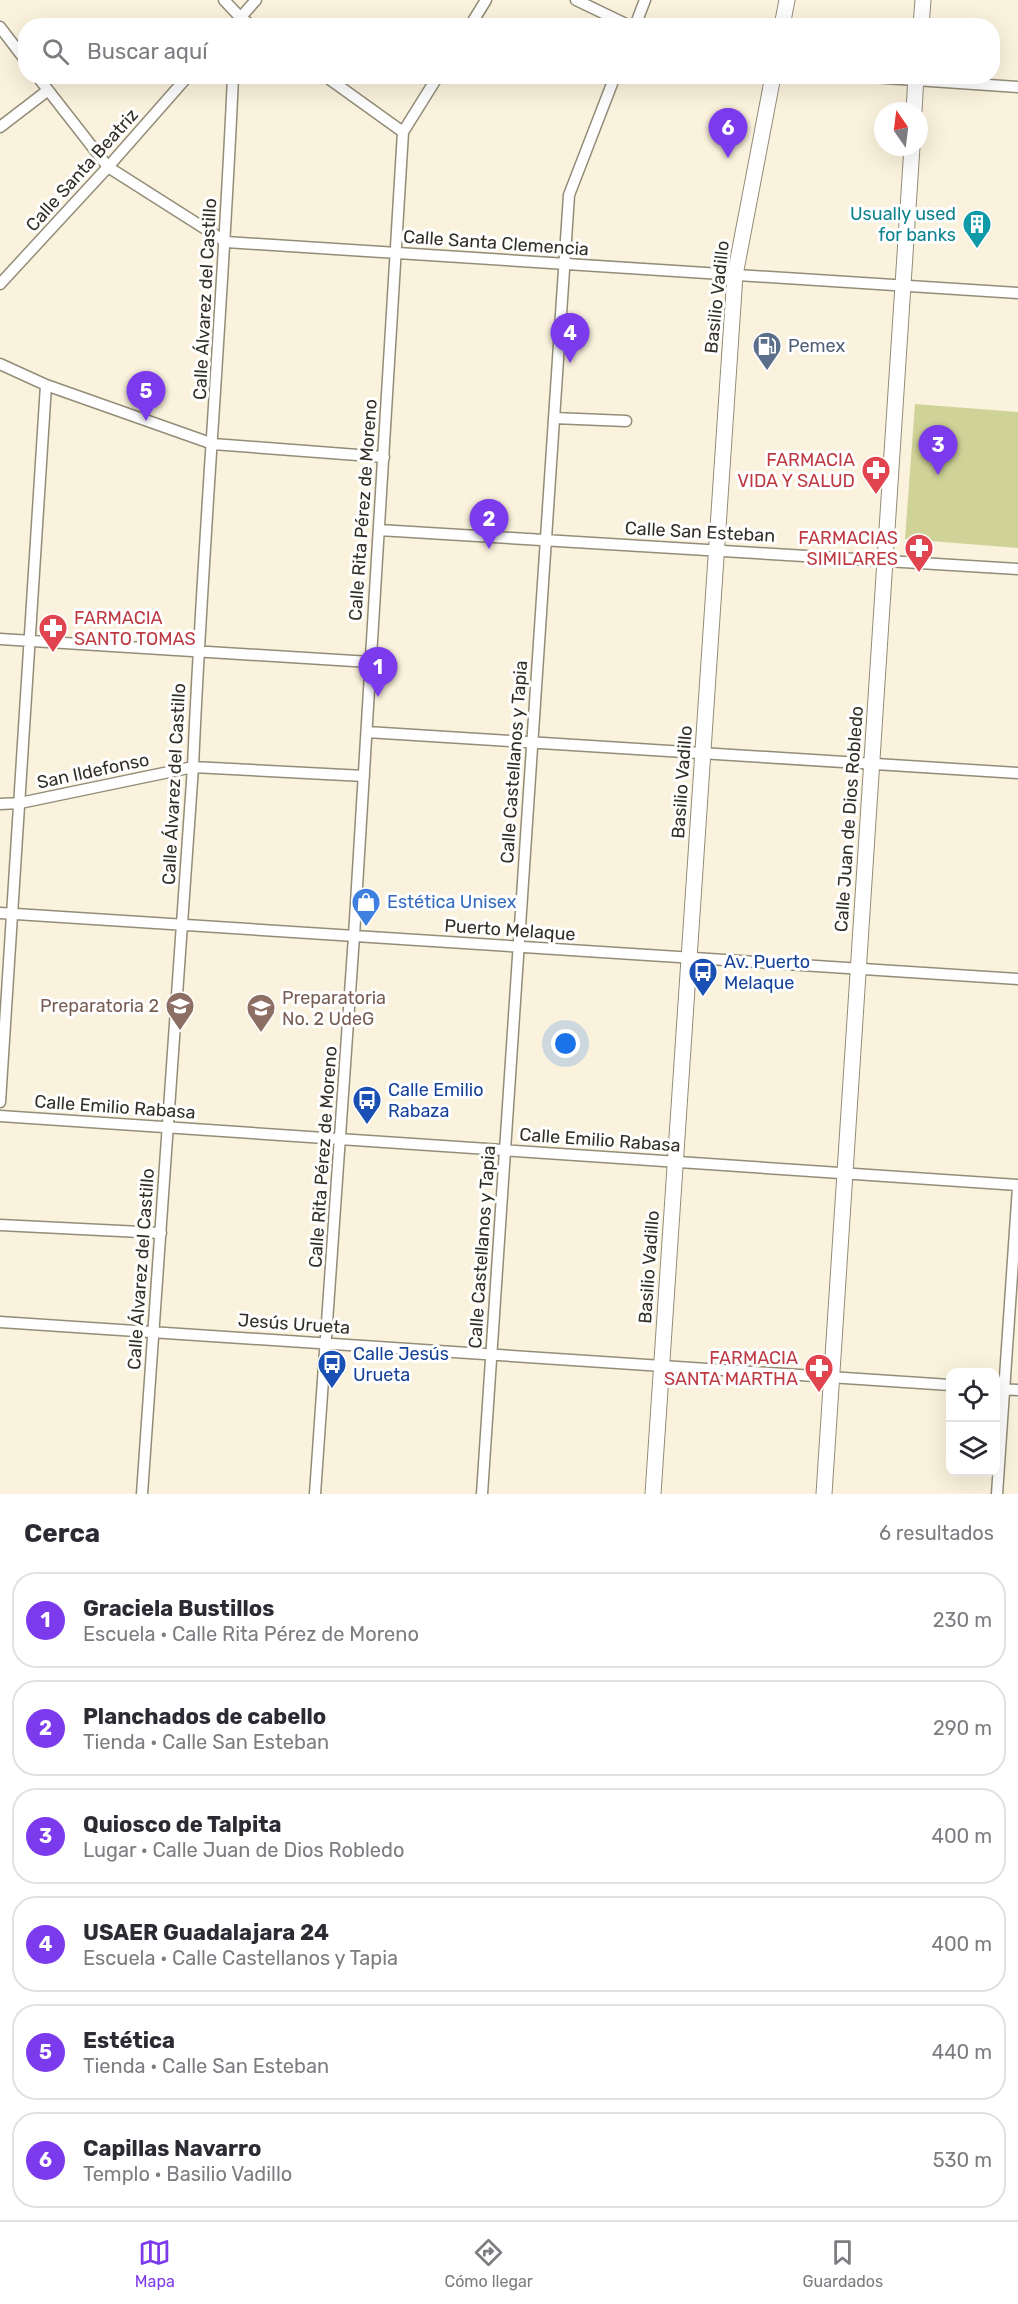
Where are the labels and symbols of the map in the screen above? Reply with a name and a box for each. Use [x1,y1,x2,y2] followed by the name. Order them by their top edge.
[874,102,928,156] north arrow
[21,104,143,236] street label: Calle Santa Beatriz
[708,108,748,158] pin: 6
[189,198,221,400] street label: Calle Álvarez del Castillo
[850,203,956,246] place label: Usually used for banks
[961,208,993,250] building icon: Usually used for banks
[402,226,590,260] street label: Calle Santa Clemencia
[700,239,734,355] street label: Basilio Vadillo
[550,314,590,363] pin: 4
[751,330,783,372] fuel station icon: Pemex
[788,335,845,357] place label: Pemex
[126,372,166,421] pin: 5
[344,398,382,622] street label: Calle Rita Pérez de Moreno
[918,426,958,475] pin: 3
[737,449,855,492] place label: FARMACIA VIDA Y SALUD
[860,454,892,496] pharmacy icon: FARMACIA VIDA Y SALUD
[470,500,508,549] pin: 2
[624,517,776,547] street label: Calle San Esteban
[798,527,898,570] place label: FARMACIAS SIMILARES
[903,532,935,574] pharmacy icon: FARMACIAS SIMILARES
[74,607,196,650] place label: FARMACIA SANTO TOMAS
[37,612,69,654] pharmacy icon: FARMACIA SANTO TOMAS
[358,648,398,697] pin: 1
[496,660,532,864] street label: Calle Castellanos y Tapia
[158,683,190,885] street label: Calle Álvarez del Castillo
[830,705,868,933] street label: Calle Juan de Dios Robledo
[667,725,697,839] street label: Basilio Vadillo
[35,748,151,794] street label: San Ildefonso
[350,886,382,928] shop icon: Estética Unisex
[387,891,517,913] place label: Estética Unisex
[444,914,576,946] street label: Puerto Melaque
[724,951,810,994] place label: Av. Puerto Melaque
[687,956,719,998] bus stop icon: Av. Puerto Melaque
[282,987,386,1030] place label: Preparatoria No. 2 UdeG
[164,990,196,1032] school or university icon: Preparatoria 2
[245,992,277,1034] school or university icon: Preparatoria No. 2 UdeG
[40,995,159,1017] place label: Preparatoria 2
[551,1029,580,1058] your location
[304,1045,342,1269] street label: Calle Rita Pérez de Moreno
[388,1079,484,1122] place label: Calle Emilio Rabaza
[351,1084,383,1126] bus stop icon: Calle Emilio Rabaza
[34,1090,196,1124] street label: Calle Emilio Rabasa
[519,1123,681,1157] street label: Calle Emilio Rabasa
[464,1145,500,1349] street label: Calle Castellanos y Tapia
[123,1167,159,1371] street label: Calle Álvarez del Castillo
[634,1210,664,1324] street label: Basilio Vadillo
[237,1309,351,1339] street label: Jesús Urueta
[353,1343,449,1386] place label: Calle Jesús Urueta
[664,1347,798,1390] place label: FARMACIA SANTA MARTHA
[316,1348,348,1390] bus stop icon: Calle Jesús Urueta
[803,1352,835,1394] pharmacy icon: FARMACIA SANTA MARTHA

